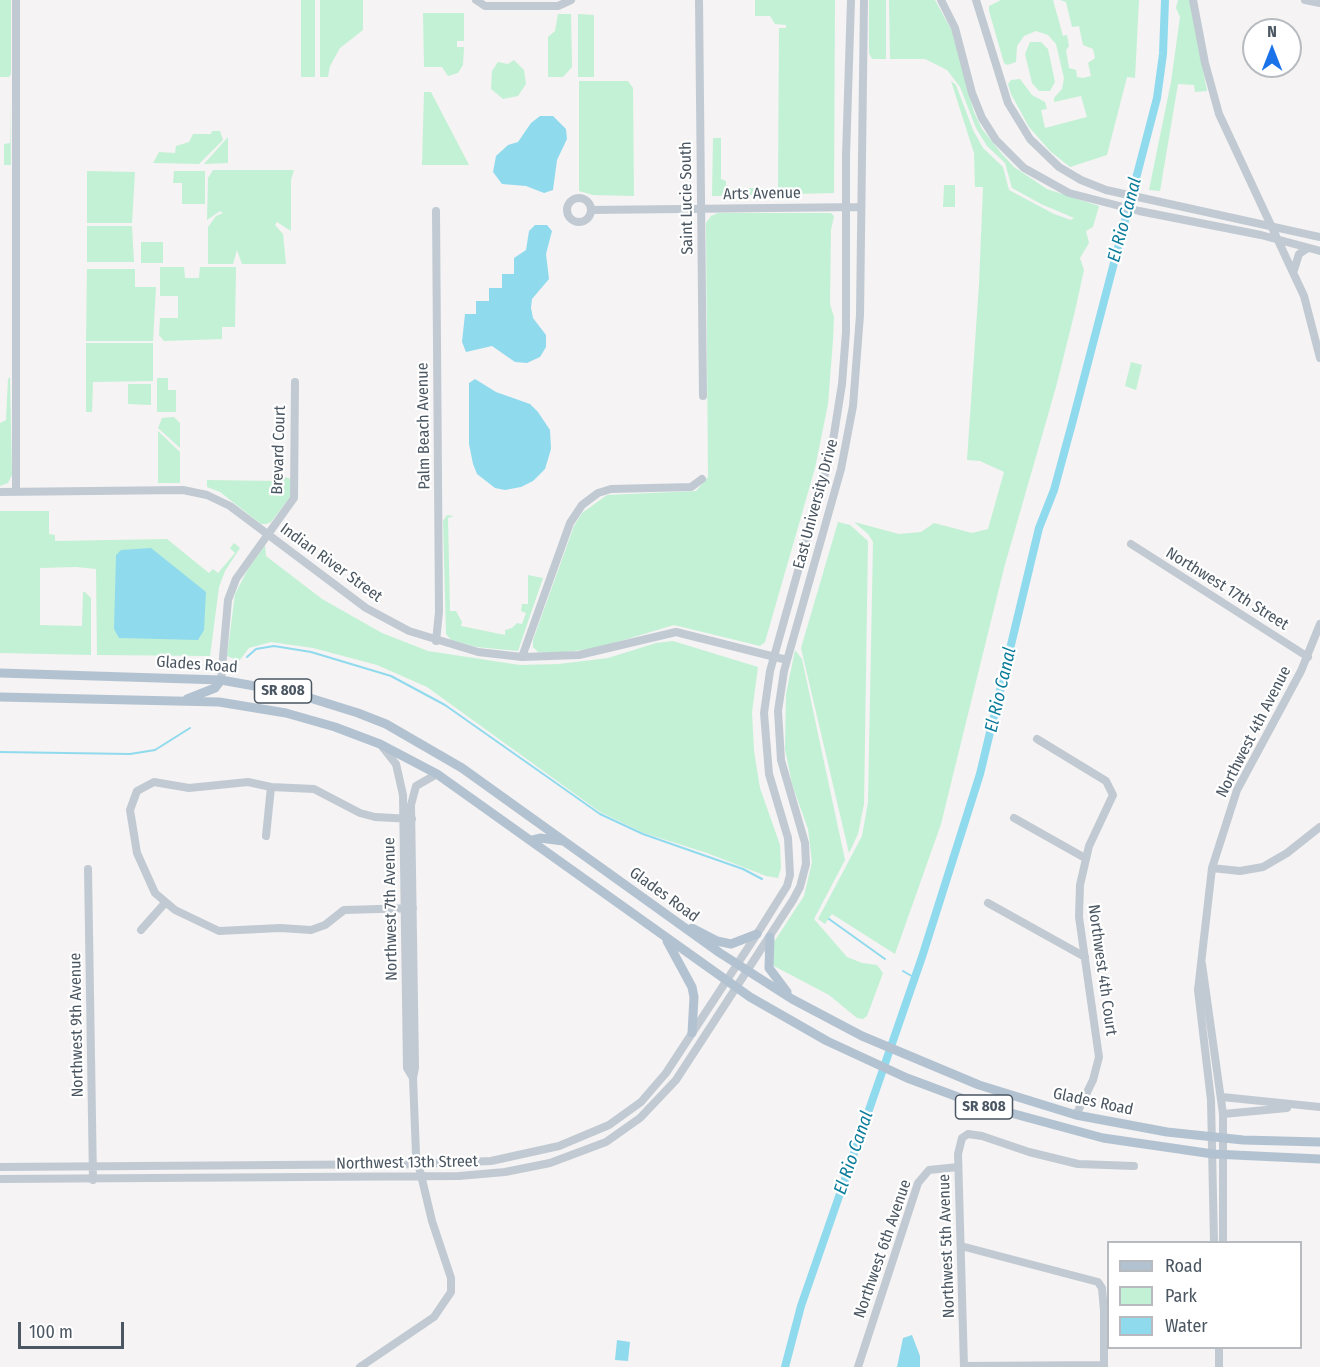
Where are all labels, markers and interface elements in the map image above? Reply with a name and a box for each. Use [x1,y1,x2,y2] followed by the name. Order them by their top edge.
[1242,18,1302,78] north arrow
[1267,22,1277,41] text: N
[676,141,698,255] street label: Saint Lucie South
[1103,175,1147,265] water label: El Rio Canal
[723,184,801,204] street label: Arts Avenue
[413,362,435,490] street label: Palm Beach Avenue
[268,405,290,495] street label: Brevard Court
[789,437,843,571] street label: East University Drive
[276,519,386,607] street label: Indian River Street
[1162,543,1292,635] street label: Northwest 17th Street
[981,645,1021,735] water label: El Rio Canal
[156,653,238,677] street label: Glades Road
[1213,663,1295,801] street label: Northwest 4th Avenue
[254,679,312,703] road number: SR 808
[380,837,402,981] street label: Northwest 7th Avenue
[625,863,703,927] street label: Glades Road
[1083,903,1121,1037] street label: Northwest 4th Court
[66,952,88,1098] street label: Northwest 9th Avenue
[1051,1084,1135,1120] street label: Glades Road
[956,1095,1012,1119] road number: SR 808
[830,1109,878,1197] water label: El Rio Canal
[336,1152,478,1174] street label: Northwest 13th Street
[935,1174,959,1318] street label: Northwest 5th Avenue
[850,1177,916,1321] street label: Northwest 6th Avenue
[1107,1241,1302,1349] legend
[1165,1255,1202,1277] text: Road
[1165,1285,1197,1307] text: Park
[21,1310,128,1348] scale bar
[1165,1315,1208,1337] text: Water
[29,1321,73,1343] text: 100 m

